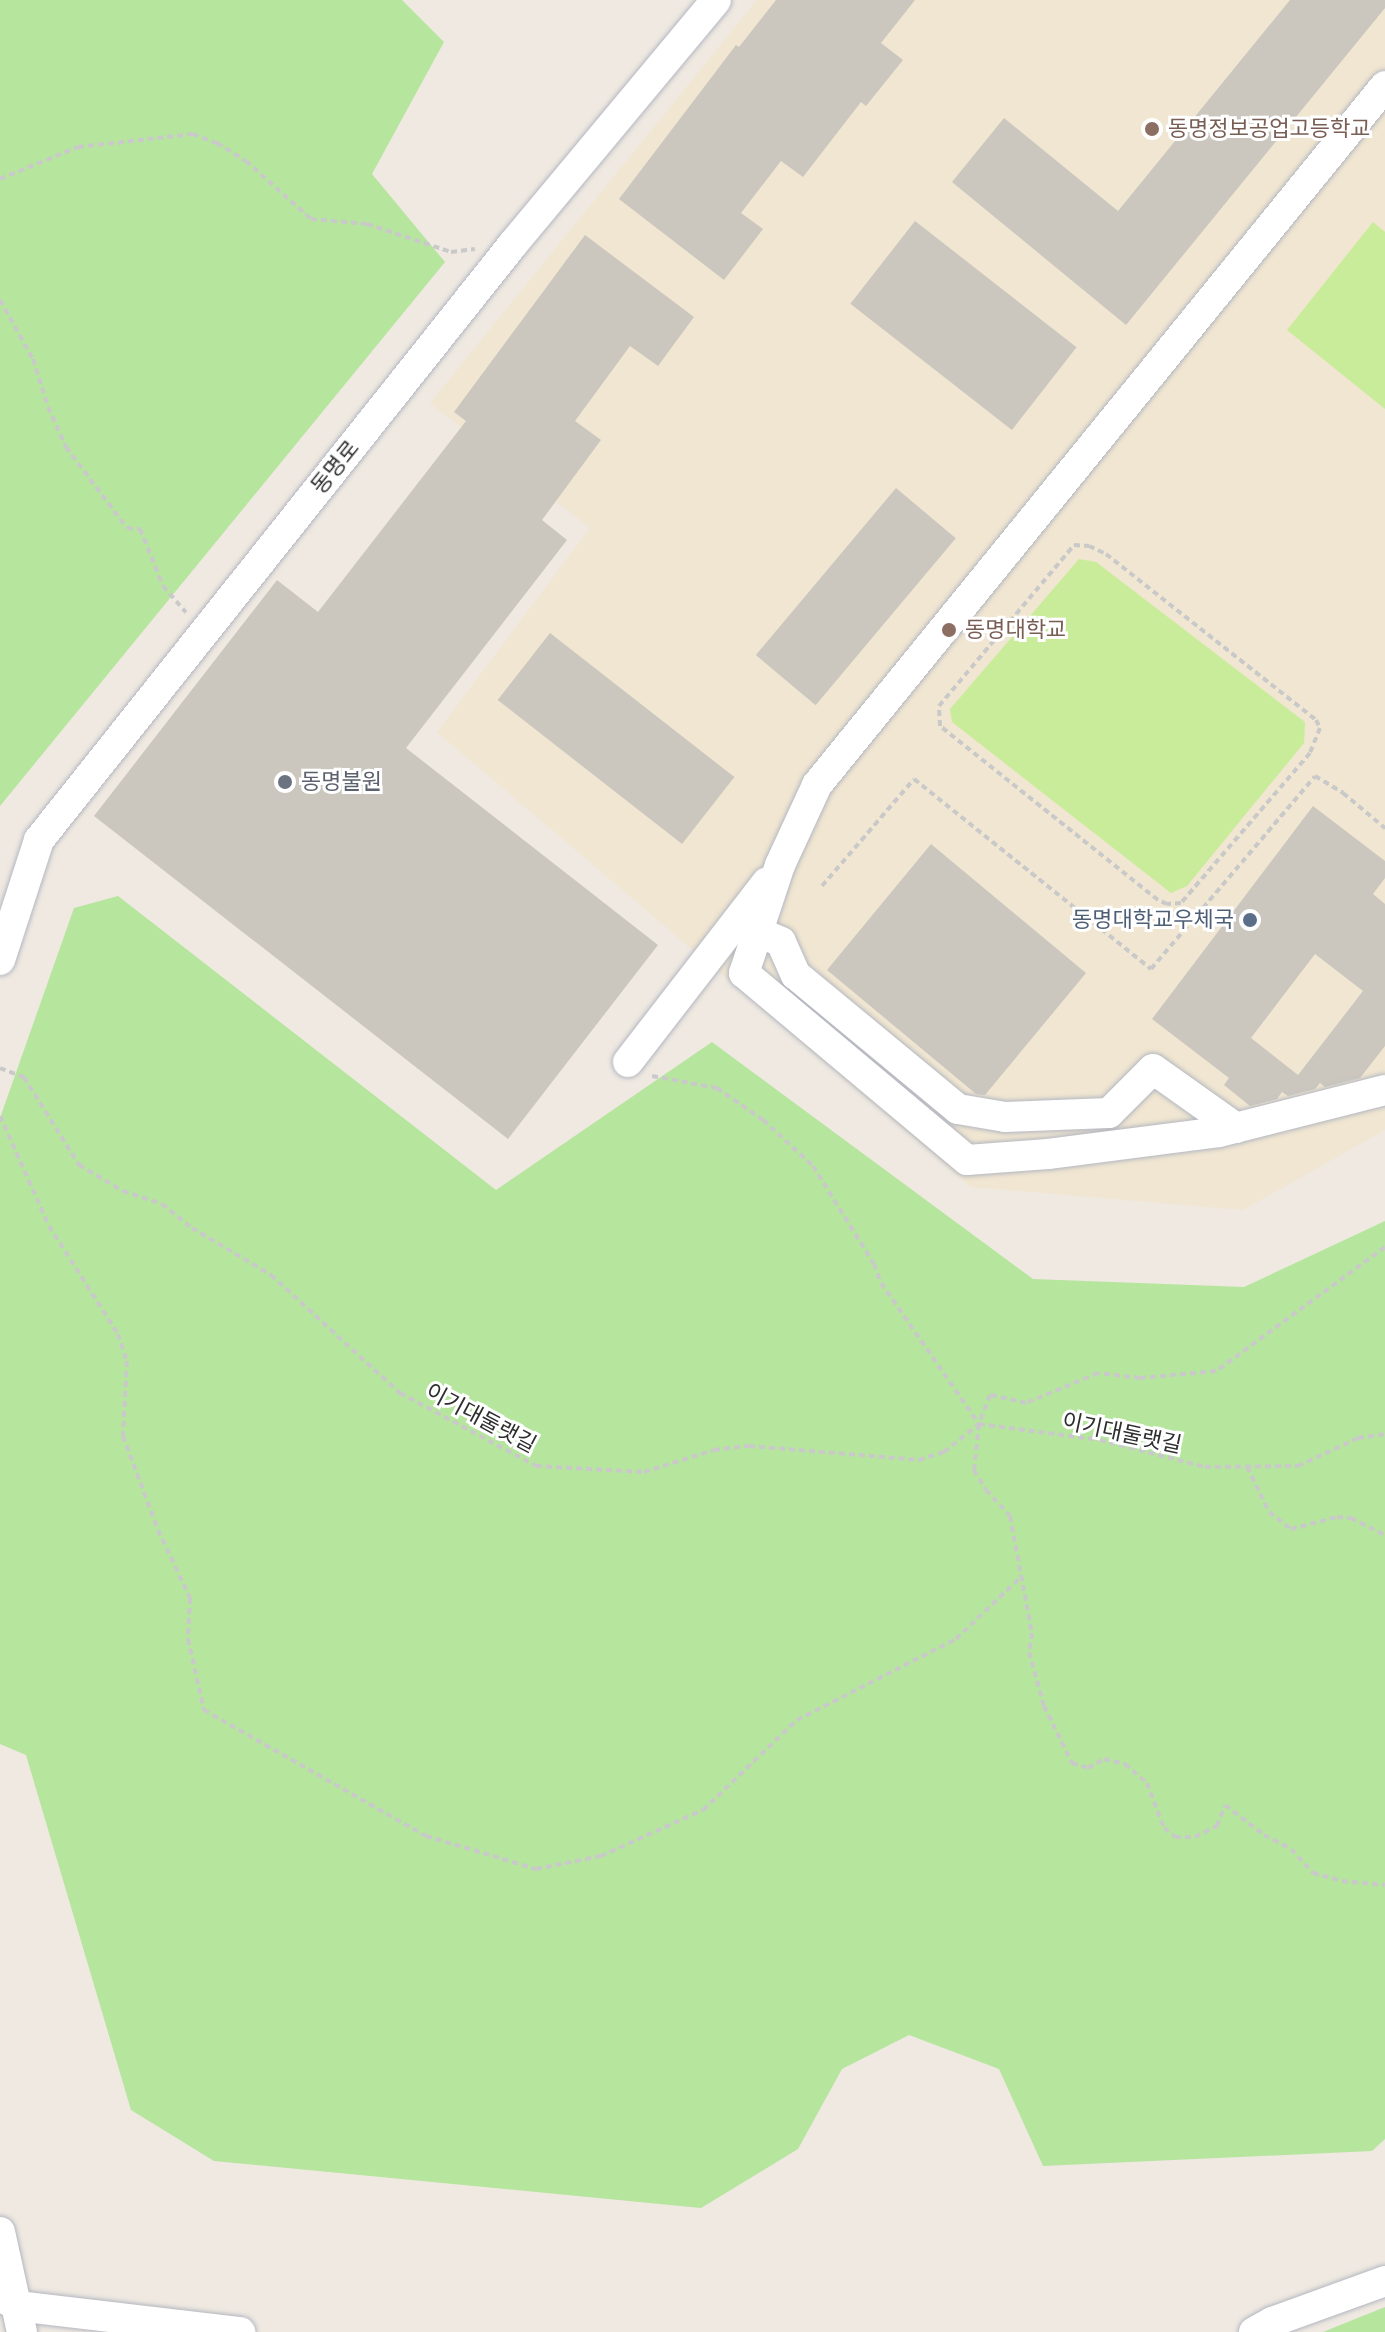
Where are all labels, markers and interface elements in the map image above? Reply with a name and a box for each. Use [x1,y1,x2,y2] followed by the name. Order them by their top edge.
[1168,116,1370,142] place label: 동명정보공업고등학교
[1143,120,1161,138] marker: 동명정보공업고등학교
[306,435,364,499] street label: 동명로
[965,617,1066,643] place label: 동명대학교
[940,621,958,639] marker: 동명대학교
[301,769,382,795] place label: 동명불원
[276,773,294,791] marker: 동명불원
[1072,907,1234,933] place label: 동명대학교우체국
[1241,911,1259,929] marker: 동명대학교우체국
[421,1378,541,1458] street label: 이기대둘랫길
[1060,1407,1184,1459] street label: 이기대둘랫길

